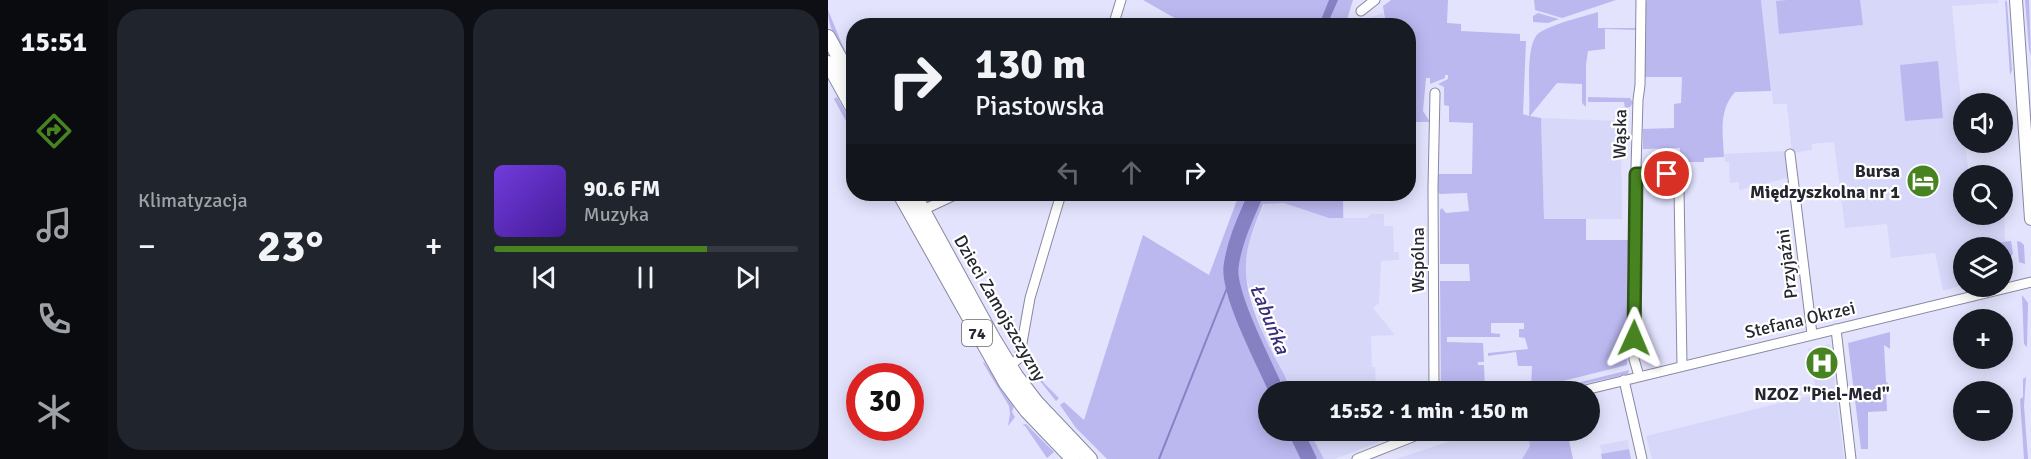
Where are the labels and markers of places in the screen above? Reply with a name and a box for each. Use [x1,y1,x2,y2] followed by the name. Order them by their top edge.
[1641,148,1692,199] pin
[1750,160,1900,203] place label: Bursa Międzyszkolna nr 1
[1905,163,1941,199] hotel icon: Bursa Międzyszkolna nr 1
[1804,345,1840,381] hospital icon: NZOZ "Piel-Med"
[1754,383,1890,405] place label: NZOZ "Piel-Med"

